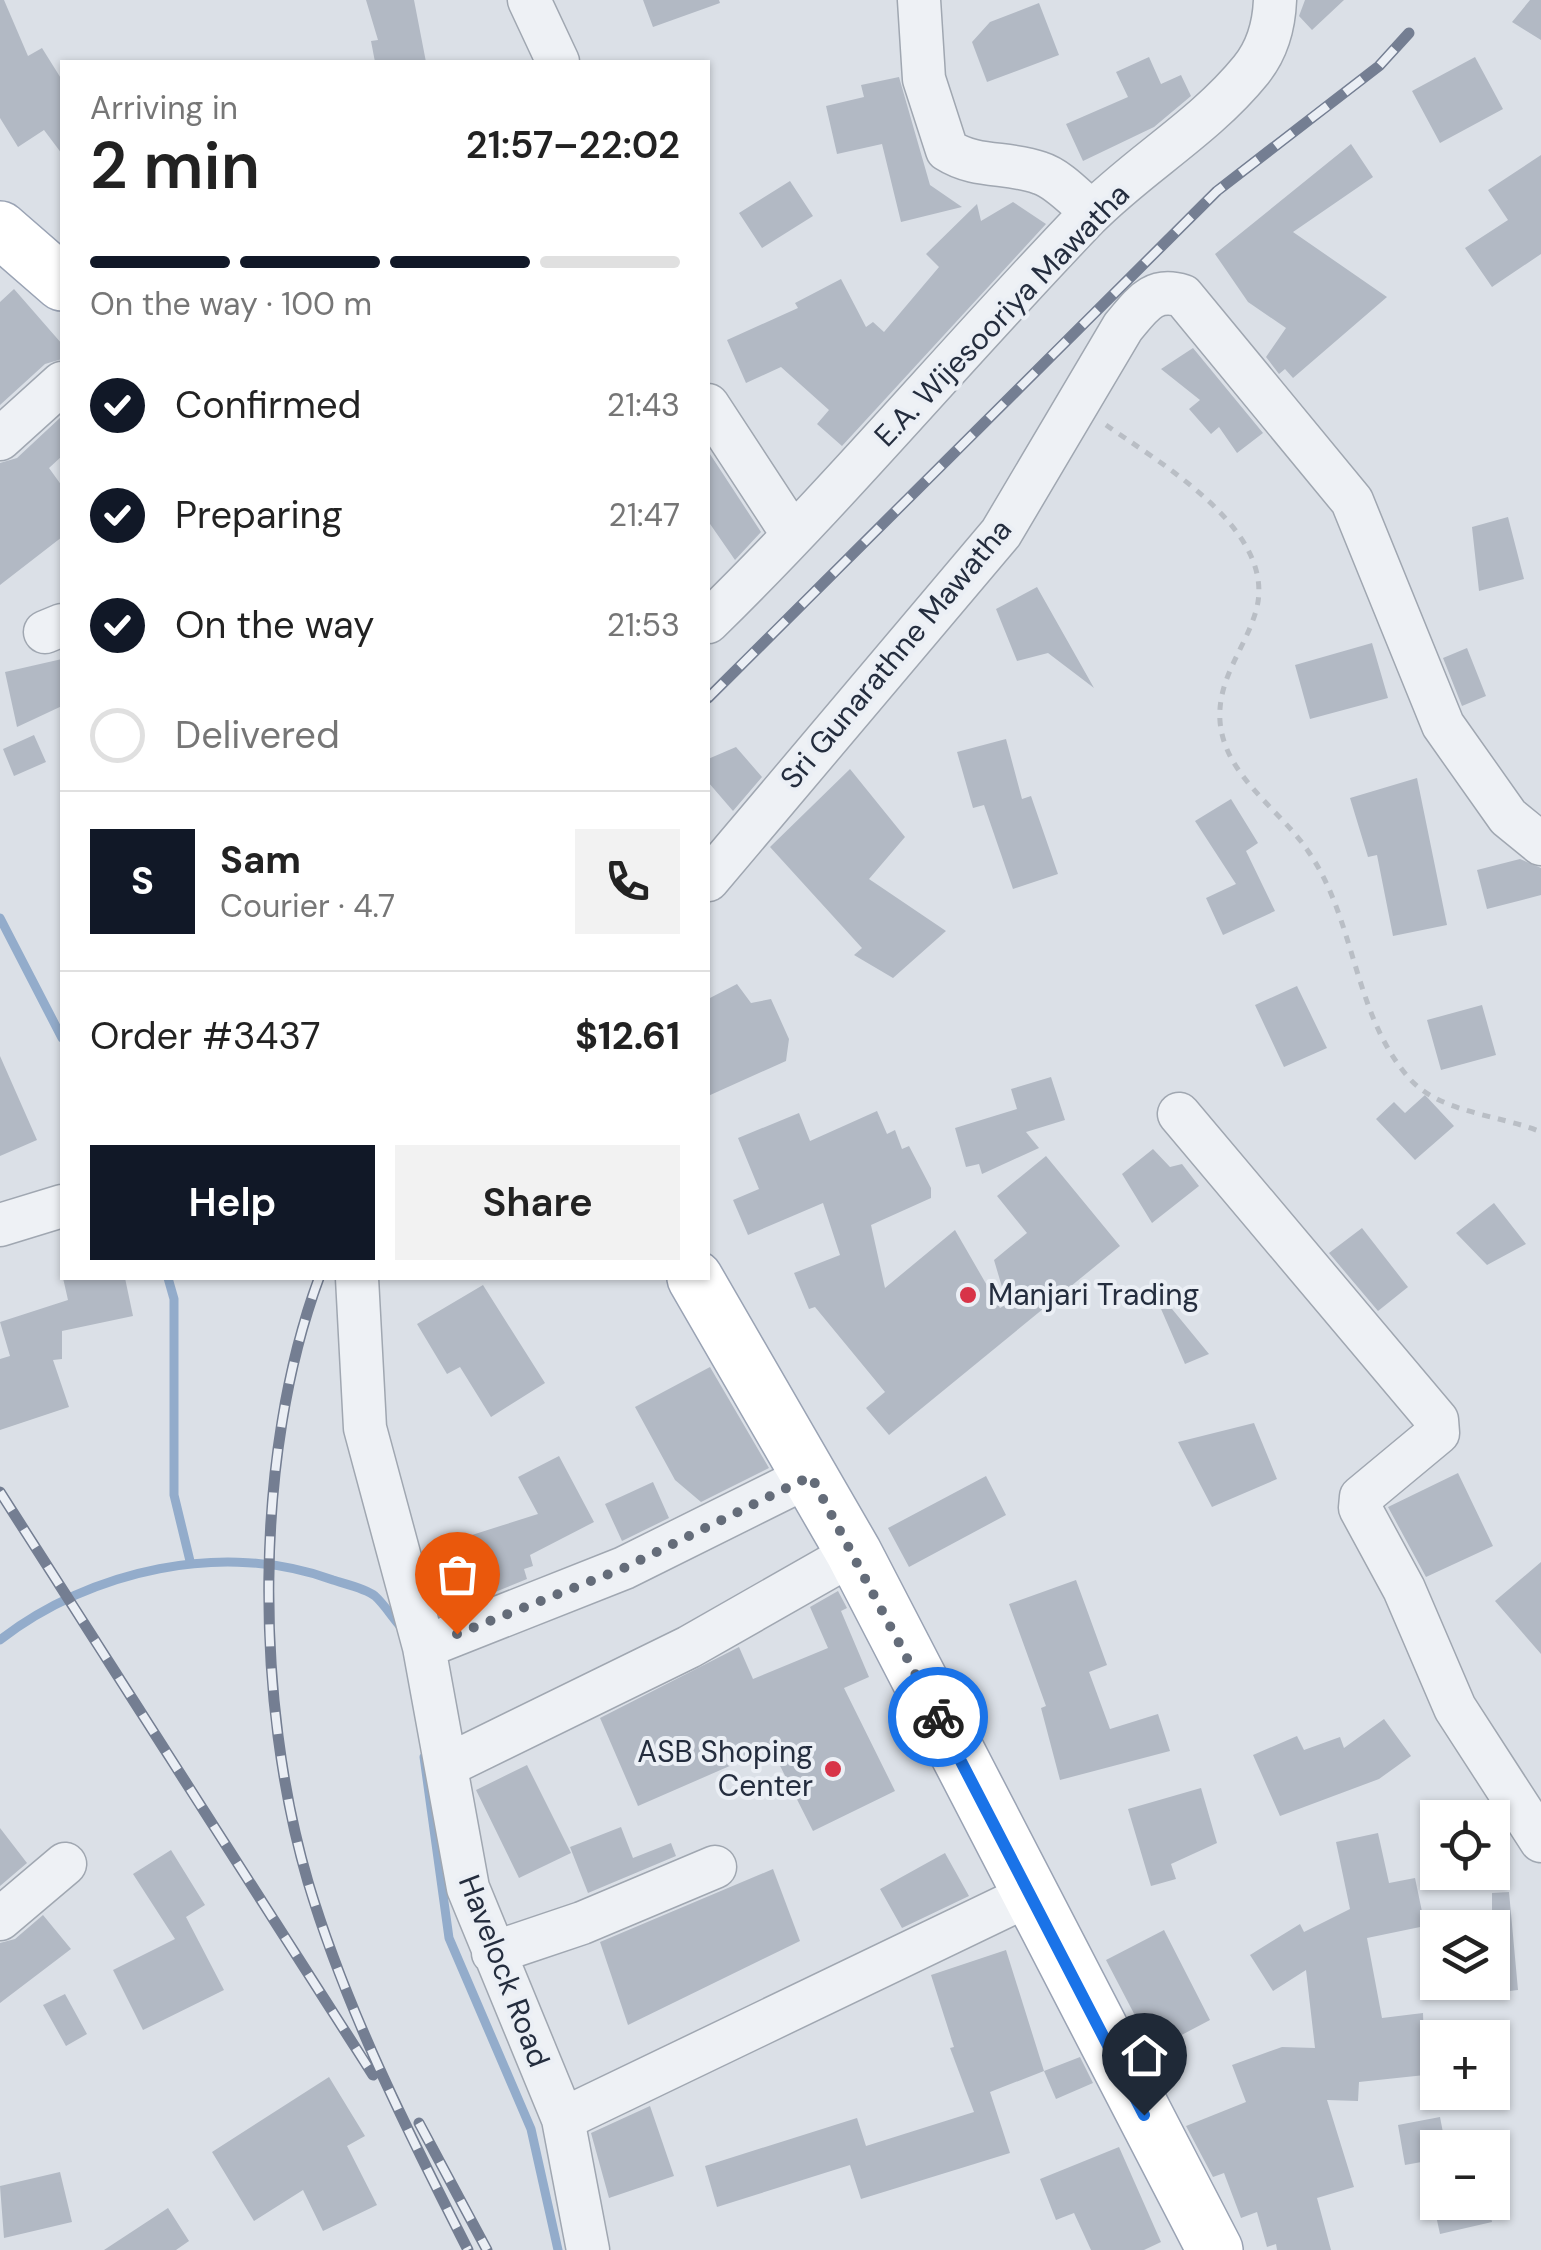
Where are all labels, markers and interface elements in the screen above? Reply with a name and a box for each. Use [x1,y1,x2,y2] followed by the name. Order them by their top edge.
[90,87,238,129] text: Arriving in
[466,120,680,170] text: 21:57–22:02
[90,124,260,208] text: 2 min
[866,175,1138,454] street label: E.A. Wijesooriya Mawatha
[90,283,372,325] text: On the way · 100 m
[90,378,145,433] icon: check
[175,380,361,430] text: Confirmed
[607,384,680,426] text: 21:43
[90,488,145,543] icon: check
[175,490,343,540] text: Preparing
[609,494,680,536] text: 21:47
[771,511,1020,797] street label: Sri Gunarathne Mawatha
[90,598,145,653] icon: check
[175,600,374,650] text: On the way
[607,604,680,646] text: 21:53
[175,710,340,760] text: Delivered
[575,829,680,934] button: phone
[220,835,301,885] text: Sam
[131,856,154,906] text: S
[220,885,395,927] text: Courier · 4.7
[90,1011,321,1061] text: Order #3437
[575,1011,680,1061] text: $12.61
[90,1145,375,1260] button: Help
[395,1145,680,1260] button: Share
[988,1275,1199,1314] place label: Manjari Trading
[957,1284,979,1306] marker: Manjari Trading
[415,1532,500,1635] pin
[430,1547,485,1602] icon: bag
[888,1667,988,1767] courier
[911,1690,966,1745] icon: bike
[637,1732,813,1805] place label: ASB Shoping Center
[822,1758,844,1780] marker: ASB Shoping Center
[1420,1800,1510,2220] map controls
[1420,1800,1510,1890] button: locate
[450,1869,559,2073] street label: Havelock Road
[1420,1910,1510,2000] button: layers
[1102,2013,1187,2116] pin
[1420,2020,1510,2110] button: +
[1117,2028,1172,2083] icon: home
[1420,2130,1510,2220] button: −

